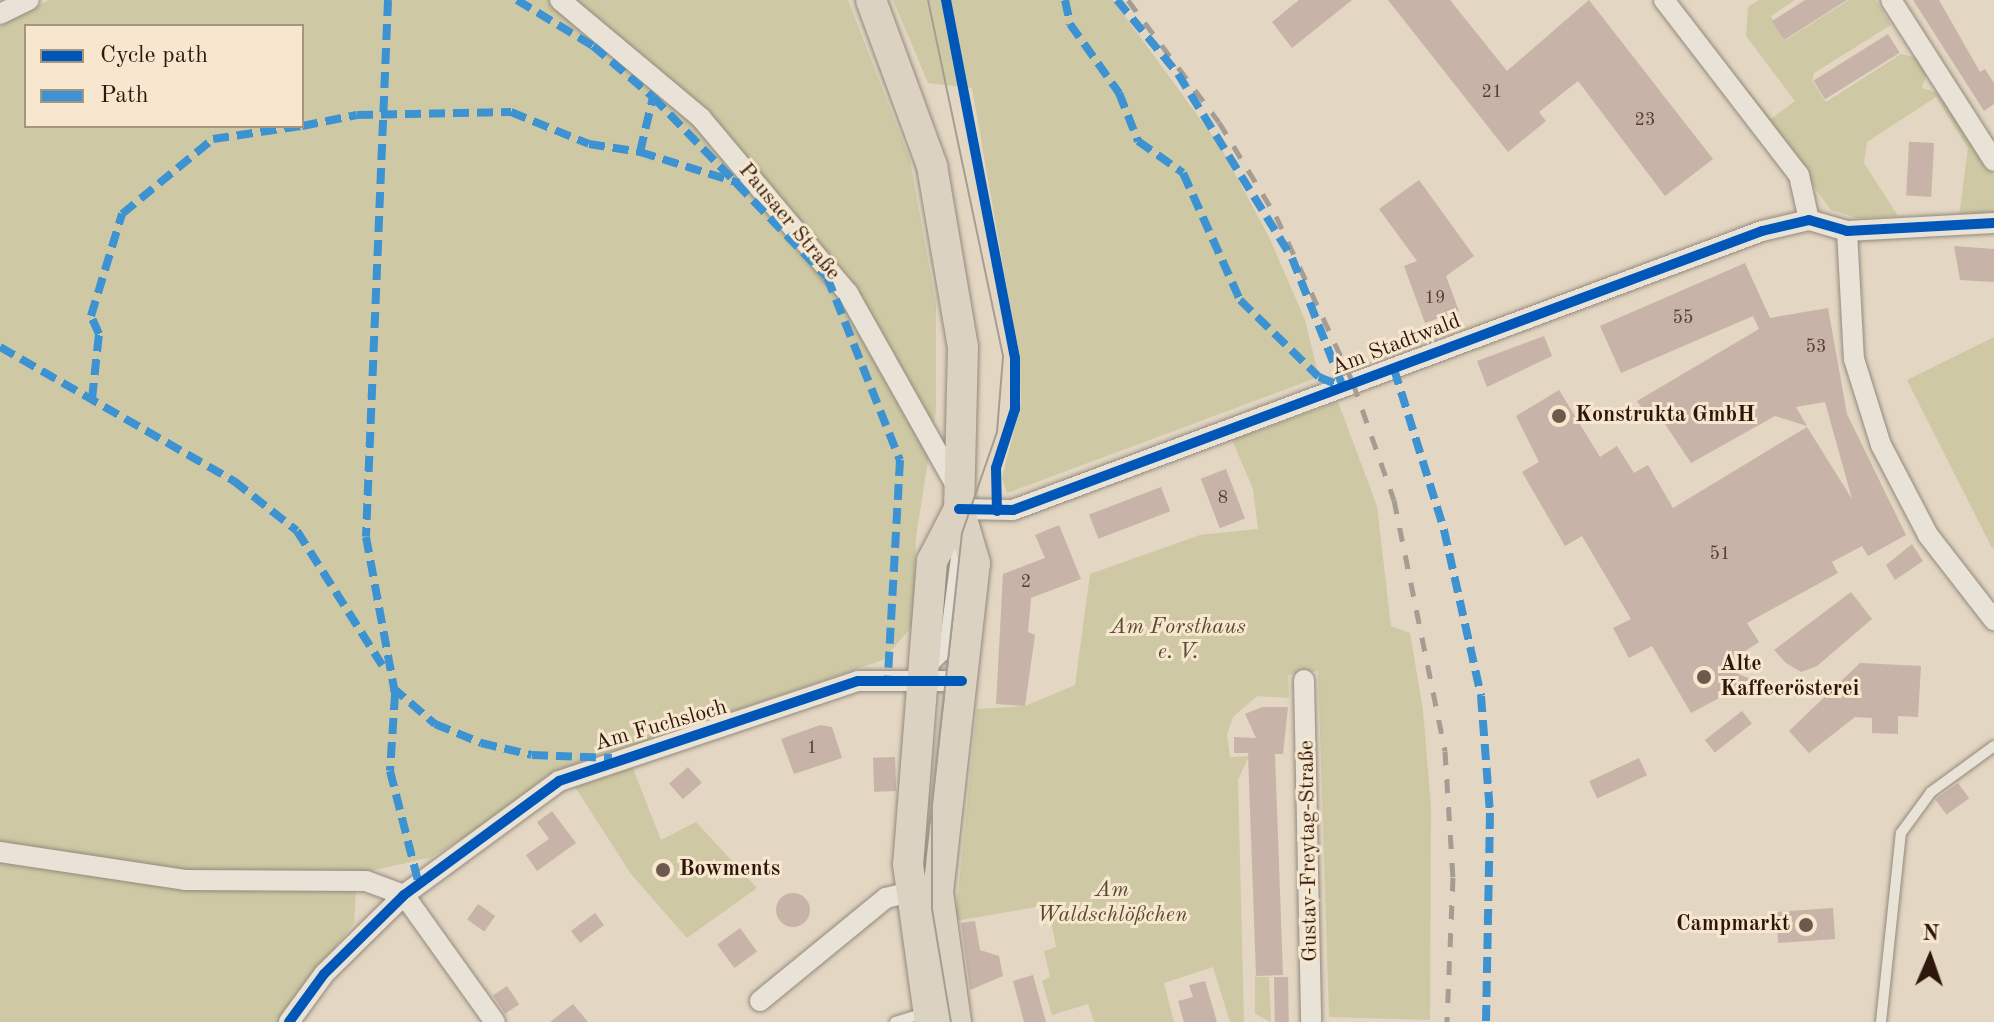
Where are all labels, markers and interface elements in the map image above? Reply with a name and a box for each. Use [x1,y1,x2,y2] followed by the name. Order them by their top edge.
[24,24,304,128] legend
[100,44,208,68] text: Cycle path
[1482,81,1502,103] house number: 21
[100,84,149,108] text: Path
[1635,109,1655,131] house number: 23
[732,158,846,286] street label: Pausaer Straße
[1425,287,1445,309] house number: 19
[1673,307,1693,329] house number: 55
[1328,308,1464,382] street label: Am Stadtwald
[1806,336,1826,358] house number: 53
[1575,403,1755,429] place label: Konstrukta GmbH
[1550,407,1568,425] marker: Konstrukta GmbH
[1218,487,1228,509] house number: 8
[1710,543,1730,565] house number: 51
[1021,571,1031,593] house number: 2
[1110,614,1246,666] park label: Am Forsthaus e. V.
[1720,651,1859,702] place label: Alte Kaffeerösterei
[1695,668,1713,686] marker: Alte Kaffeerösterei
[592,694,730,758] street label: Am Fuchsloch
[807,737,817,759] house number: 1
[1294,740,1324,962] street label: Gustav-Freytag-Straße
[679,857,780,883] place label: Bowments
[654,861,672,879] marker: Bowments
[1037,877,1187,928] park label: Am Waldschlößchen
[1676,912,1790,938] place label: Campmarkt
[1797,916,1815,934] marker: Campmarkt
[1890,918,1970,998] north arrow
[1922,923,1940,945] text: N

